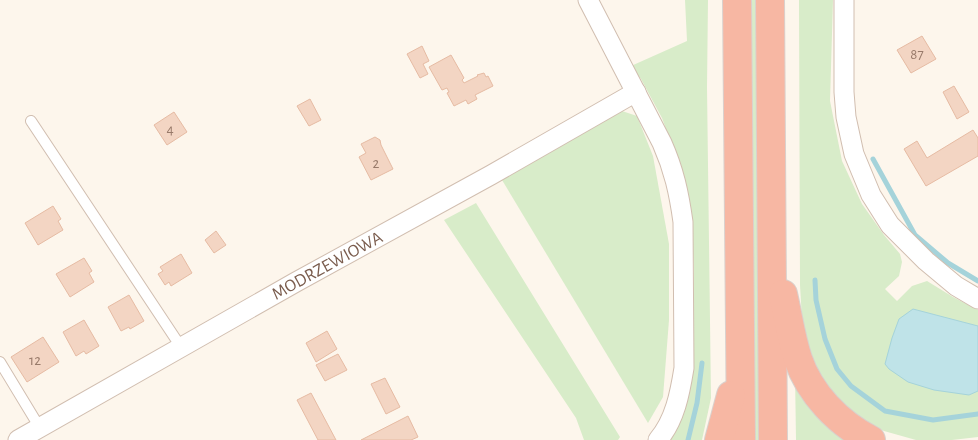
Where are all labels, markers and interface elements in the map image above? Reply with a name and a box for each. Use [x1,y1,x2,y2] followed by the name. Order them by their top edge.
[910,47,924,62] house number: 87
[166,122,174,137] house number: 4
[373,156,380,171] house number: 2
[269,228,386,304] street label: MODRZEWIOWA
[29,353,41,368] house number: 12

